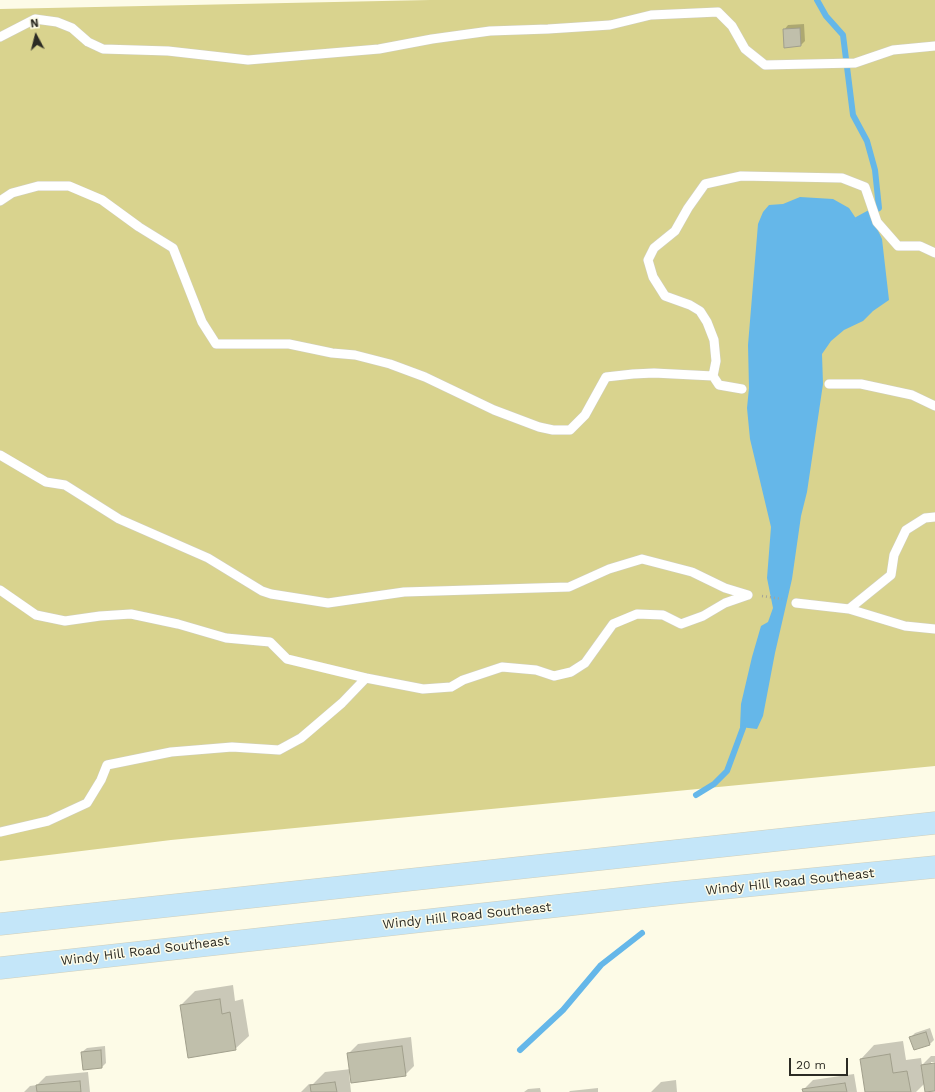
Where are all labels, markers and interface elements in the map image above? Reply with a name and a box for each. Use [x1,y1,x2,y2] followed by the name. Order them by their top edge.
[16,16,56,56] north arrow
[30,17,39,31] text: N
[705,865,875,899] street label: Windy Hill Road Southeast
[382,899,552,933] street label: Windy Hill Road Southeast
[60,933,230,969] street label: Windy Hill Road Southeast
[791,1050,850,1076] scale bar
[796,1058,826,1072] text: 20 m

